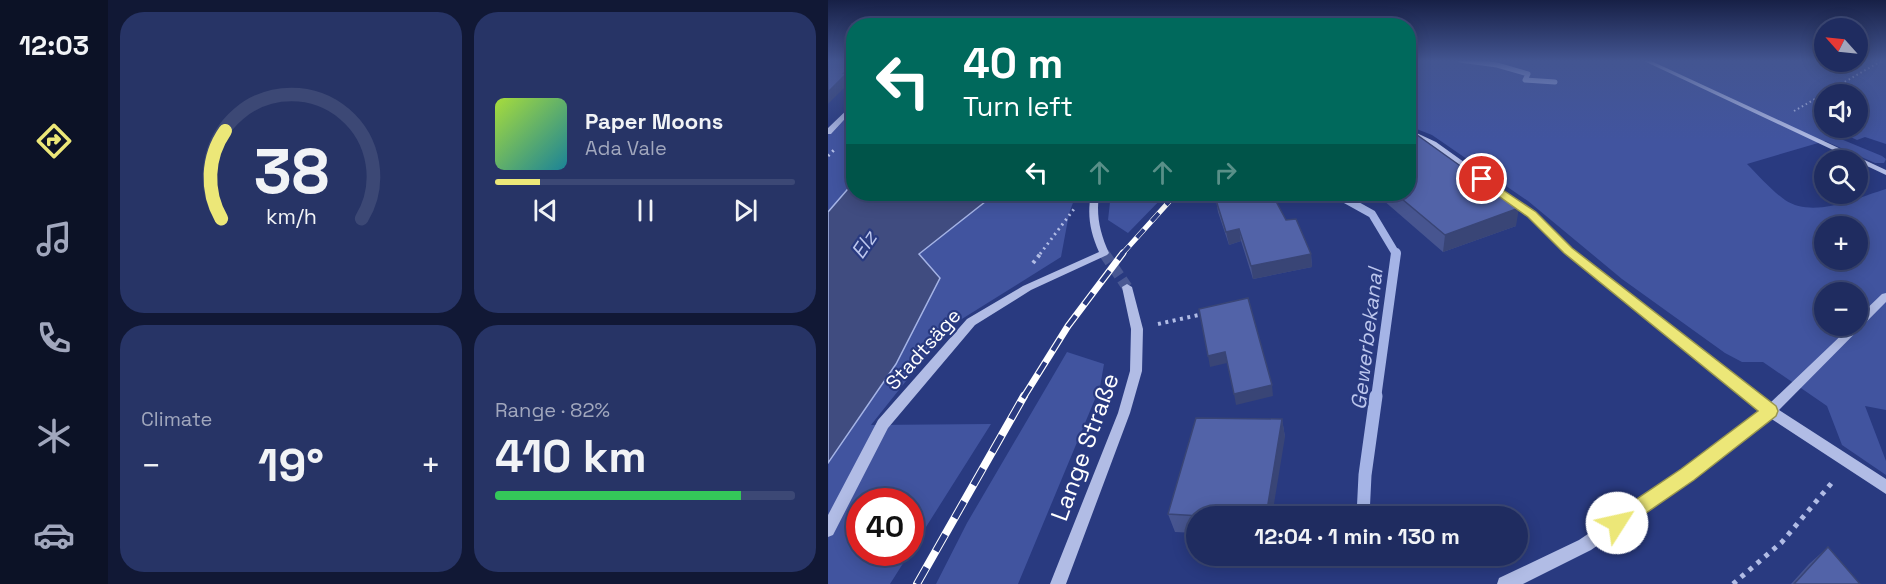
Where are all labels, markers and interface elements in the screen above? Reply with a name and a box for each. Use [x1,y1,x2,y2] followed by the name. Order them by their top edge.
[1814,18,1868,72] north arrow
[1814,18,1868,336] map controls
[19,28,89,63] text: 12:03
[963,37,1063,90] text: 40 m
[864,42,942,120] icon: left
[1814,84,1868,138] button: sound
[963,89,1073,124] text: Turn left
[585,107,723,135] text: Paper Moons
[33,120,75,162] icon: directions
[253,133,329,212] text: 38
[585,135,667,161] text: Ada Vale
[1814,150,1868,204] button: search
[1456,153,1507,204] pin
[1020,156,1053,189] icon: left
[1083,156,1116,189] icon: ahead
[1146,156,1179,189] icon: ahead
[1209,156,1242,189] icon: right
[1465,162,1498,195] icon: arrive
[529,194,562,227] icon: previous
[629,194,662,227] icon: pause
[729,194,762,227] icon: next
[265,204,317,231] text: km/h
[1814,216,1868,270] button: +
[33,218,75,260] icon: music
[845,224,884,264] water label: Elz
[1344,264,1389,411] water label: Gewerbekanal
[1814,282,1868,336] button: −
[880,303,966,395] street label: Stadtsäge
[33,317,75,359] icon: phone
[1043,369,1126,525] street label: Lange Straße
[495,397,610,423] text: Range · 82%
[141,406,212,432] text: Climate
[33,415,75,457] icon: climate
[495,428,647,485] text: 410 km
[258,437,324,494] text: 19°
[141,445,161,487] text: −
[421,445,441,487] text: +
[846,488,924,566] speed limit sign: 40
[1585,491,1649,555] position arrow
[33,514,75,556] icon: car
[1254,522,1460,550] text: 12:04 · 1 min · 130 m

